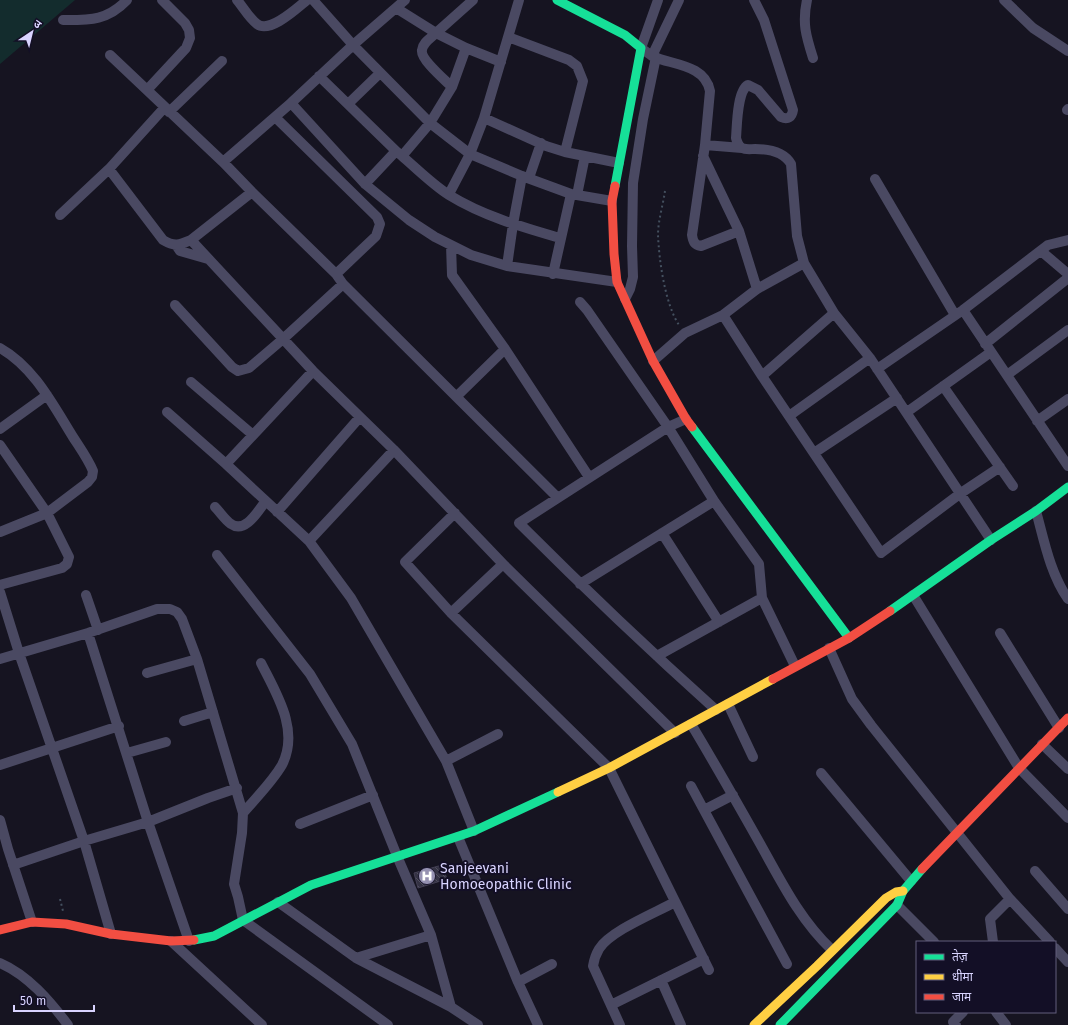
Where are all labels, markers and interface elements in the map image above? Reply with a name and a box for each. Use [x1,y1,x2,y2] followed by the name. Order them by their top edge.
[12,12,52,52] north arrow
[31,17,44,32] text: उ
[440,860,572,893] place label: Sanjeevani Homoeopathic Clinic
[417,866,437,886] hospital icon: Sanjeevani Homoeopathic Clinic
[916,941,1056,1013] legend
[952,949,969,964] text: तेज़
[952,969,974,984] text: धीमा
[14,987,94,1013] scale bar
[952,990,972,1004] text: जाम
[20,994,46,1008] text: 50 m

